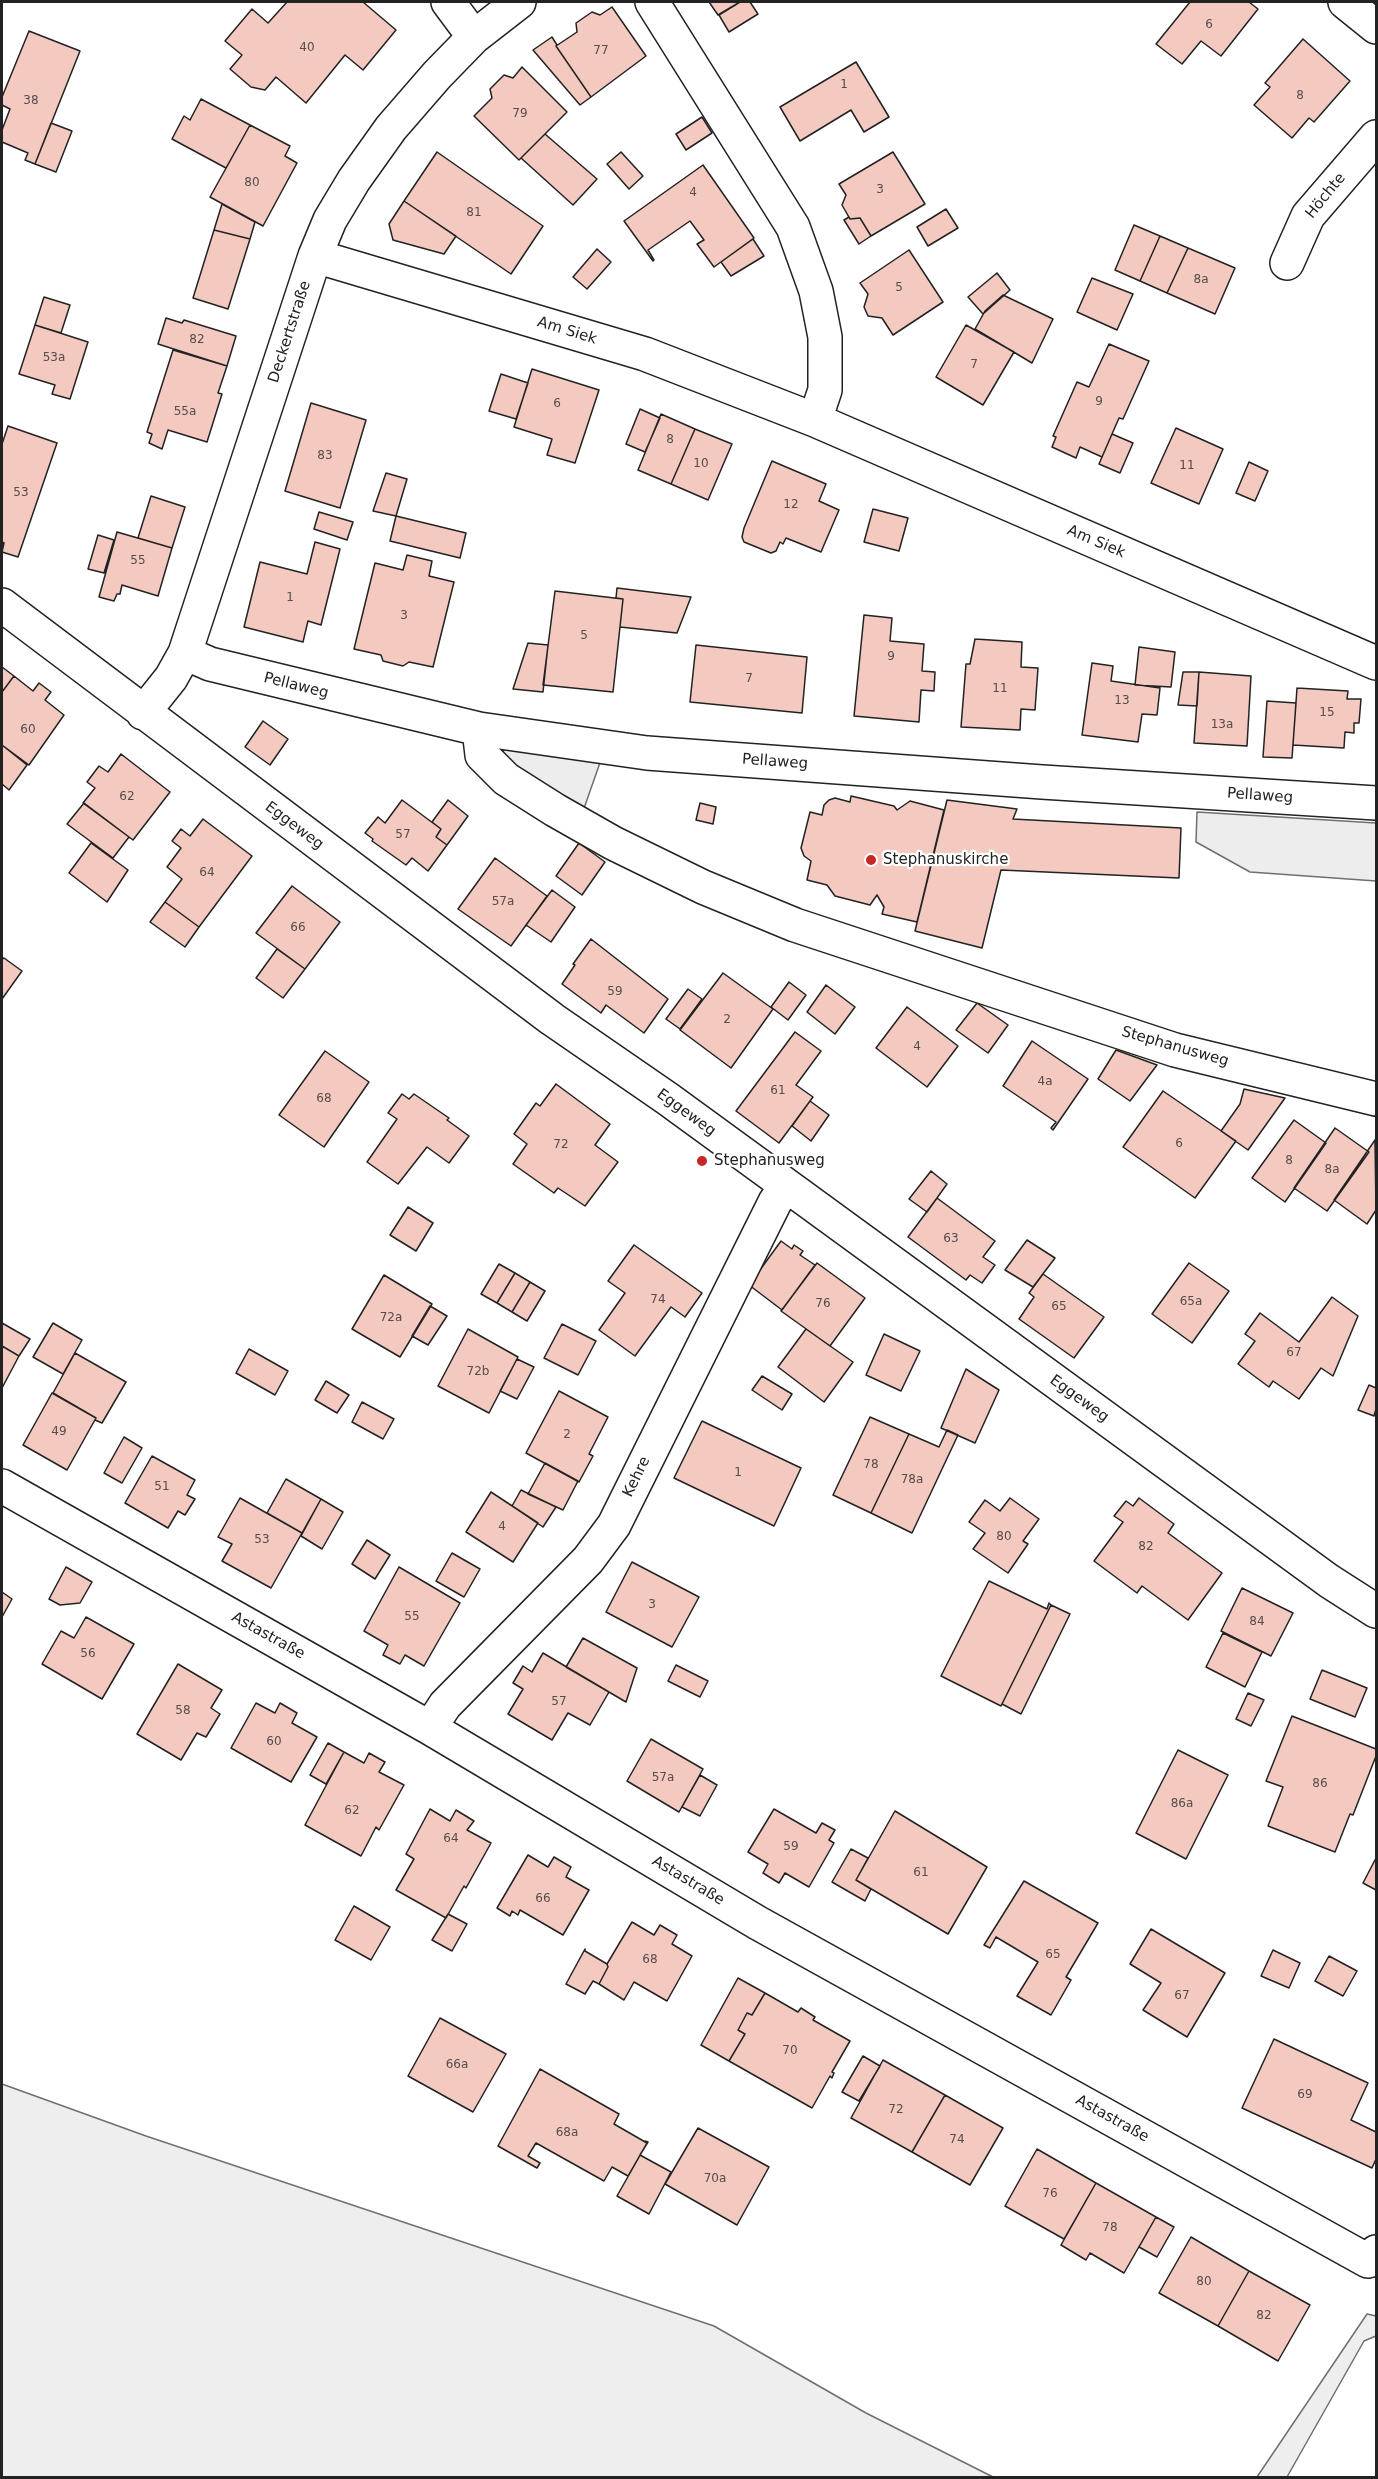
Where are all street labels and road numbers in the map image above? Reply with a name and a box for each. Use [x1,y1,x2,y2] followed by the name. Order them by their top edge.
[1302,170,1350,222] street label: Höchte
[265,279,315,385] street label: Deckertstraße
[535,313,599,349] street label: Am Siek
[1064,522,1128,562] street label: Am Siek
[262,669,330,703] street label: Pellaweg
[741,751,809,773] street label: Pellaweg
[1226,785,1294,807] street label: Pellaweg
[261,798,327,854] street label: Eggeweg
[1119,1023,1231,1071] street label: Stephanusweg
[653,1086,719,1140] street label: Eggeweg
[1046,1372,1112,1426] street label: Eggeweg
[620,1454,654,1500] street label: Kehre
[228,1609,308,1663] street label: Astastraße
[649,1852,727,1910] street label: Astastraße
[1072,2092,1152,2146] street label: Astastraße

